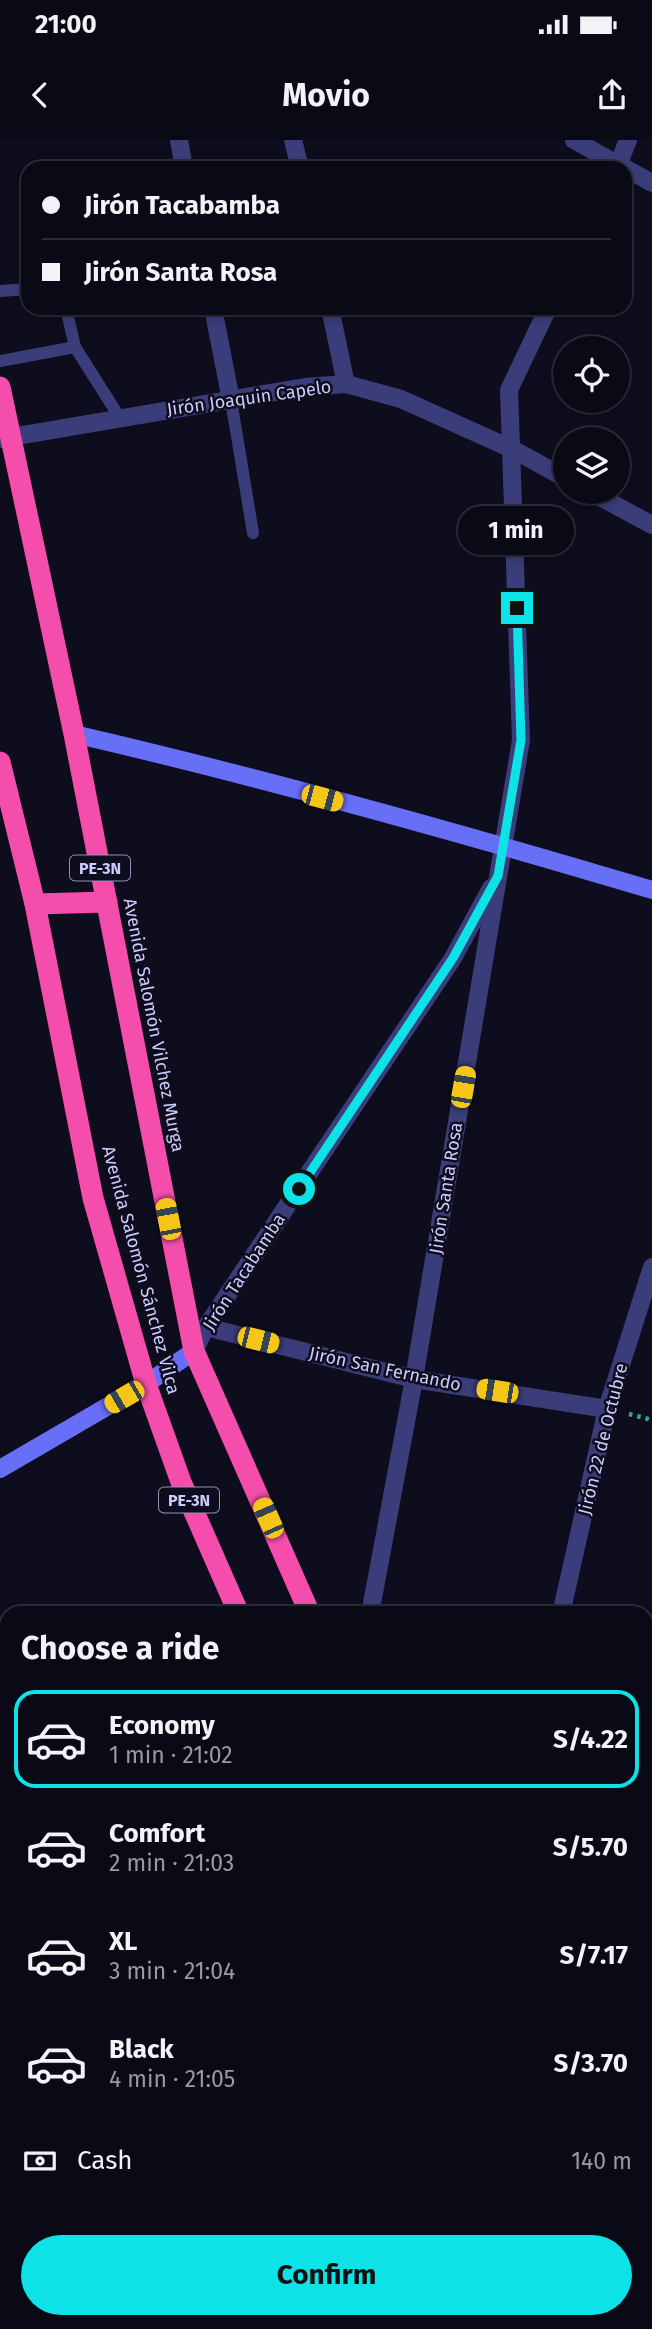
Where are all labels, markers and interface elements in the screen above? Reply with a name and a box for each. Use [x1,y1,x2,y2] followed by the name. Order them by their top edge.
[35,9,97,40] text: 21:00
[21,76,59,114] icon: back
[282,76,370,114] text: Movio
[593,76,631,114] icon: share
[84,190,280,221] text: Jirón Tacabamba
[84,257,277,288] text: Jirón Santa Rosa
[553,336,630,504] map controls
[553,336,630,413] button: locate
[165,376,333,420] street label: Jirón Joaquin Capelo
[553,427,630,504] button: layers
[459,506,575,556] callout: 1 min
[488,516,544,544] text: 1 min
[501,592,533,624] route end
[299,782,346,814] car
[70,856,130,880] road number: PE-3N
[119,896,189,1154] street label: Avenida Salomón Vilchez Murga
[450,1064,477,1110] car
[425,1121,467,1255] street label: Jirón Santa Rosa
[97,1143,185,1397] street label: Avenida Salomón Sánchez Vilca
[283,1173,315,1205] route start
[154,1196,183,1242] car
[198,1209,290,1335] street label: Jirón Tacabamba
[236,1325,281,1355] car
[307,1342,463,1396] street label: Jirón San Fernando
[573,1361,633,1517] street label: Jirón 22 de Octubre
[101,1377,148,1417] car
[475,1377,520,1405] car
[159,1488,219,1512] road number: PE-3N
[250,1495,287,1541] car
[21,1629,219,1667] text: Choose a ride
[25,1708,88,1771] icon: car
[109,1710,215,1741] text: Economy
[553,1724,628,1755] text: S/4.22
[109,1741,233,1769] text: 1 min · 21:02
[25,1816,88,1879] icon: car
[109,1818,205,1849] text: Comfort
[553,1832,628,1863] text: S/5.70
[109,1849,234,1877] text: 2 min · 21:03
[25,1924,88,1987] icon: car
[109,1926,137,1957] text: XL
[560,1940,628,1971] text: S/7.17
[109,1957,235,1985] text: 3 min · 21:04
[25,2032,88,2095] icon: car
[109,2034,174,2065] text: Black
[554,2048,628,2079] text: S/3.70
[109,2065,235,2093] text: 4 min · 21:05
[21,2142,59,2180] icon: cash
[77,2145,133,2176] text: Cash
[571,2147,632,2175] text: 140 m
[21,2235,632,2315] button: Confirm

